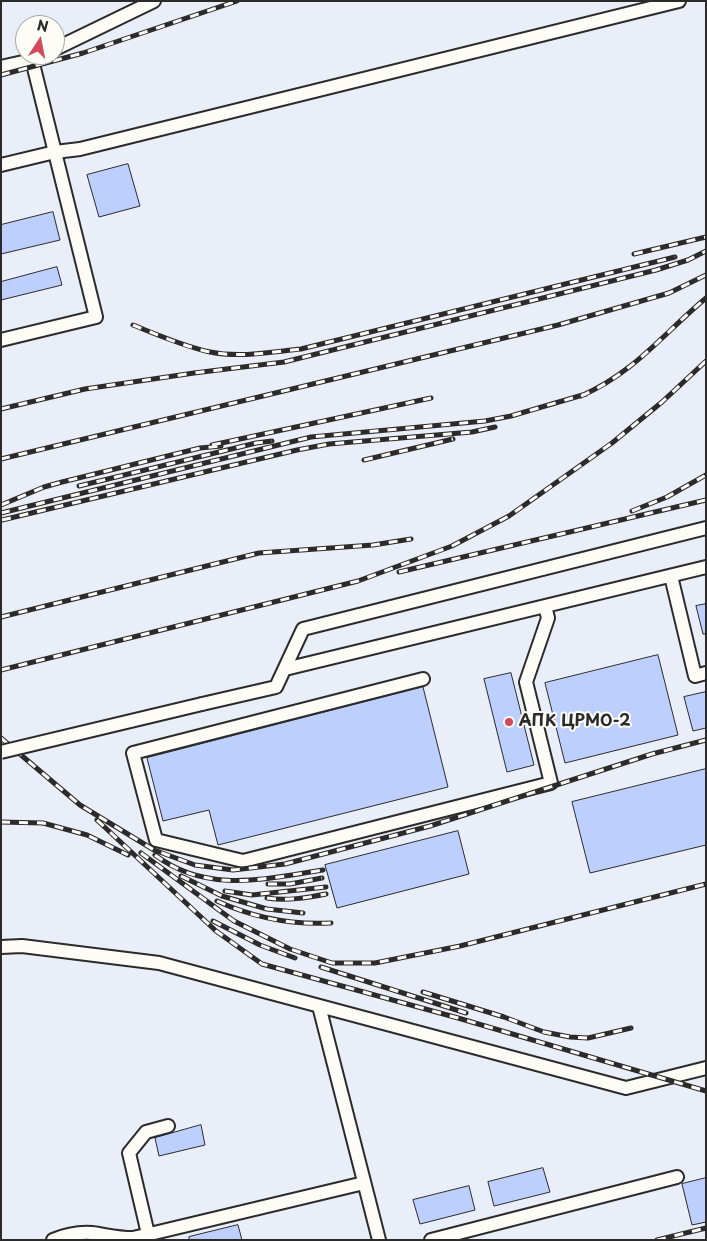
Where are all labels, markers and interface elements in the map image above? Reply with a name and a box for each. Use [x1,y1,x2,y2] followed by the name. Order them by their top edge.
[35,14,50,37] text: N
[15,15,65,65] north arrow
[519,712,631,732] place label: АПК ЦРМО-2
[503,716,515,728] marker: АПК ЦРМО-2

